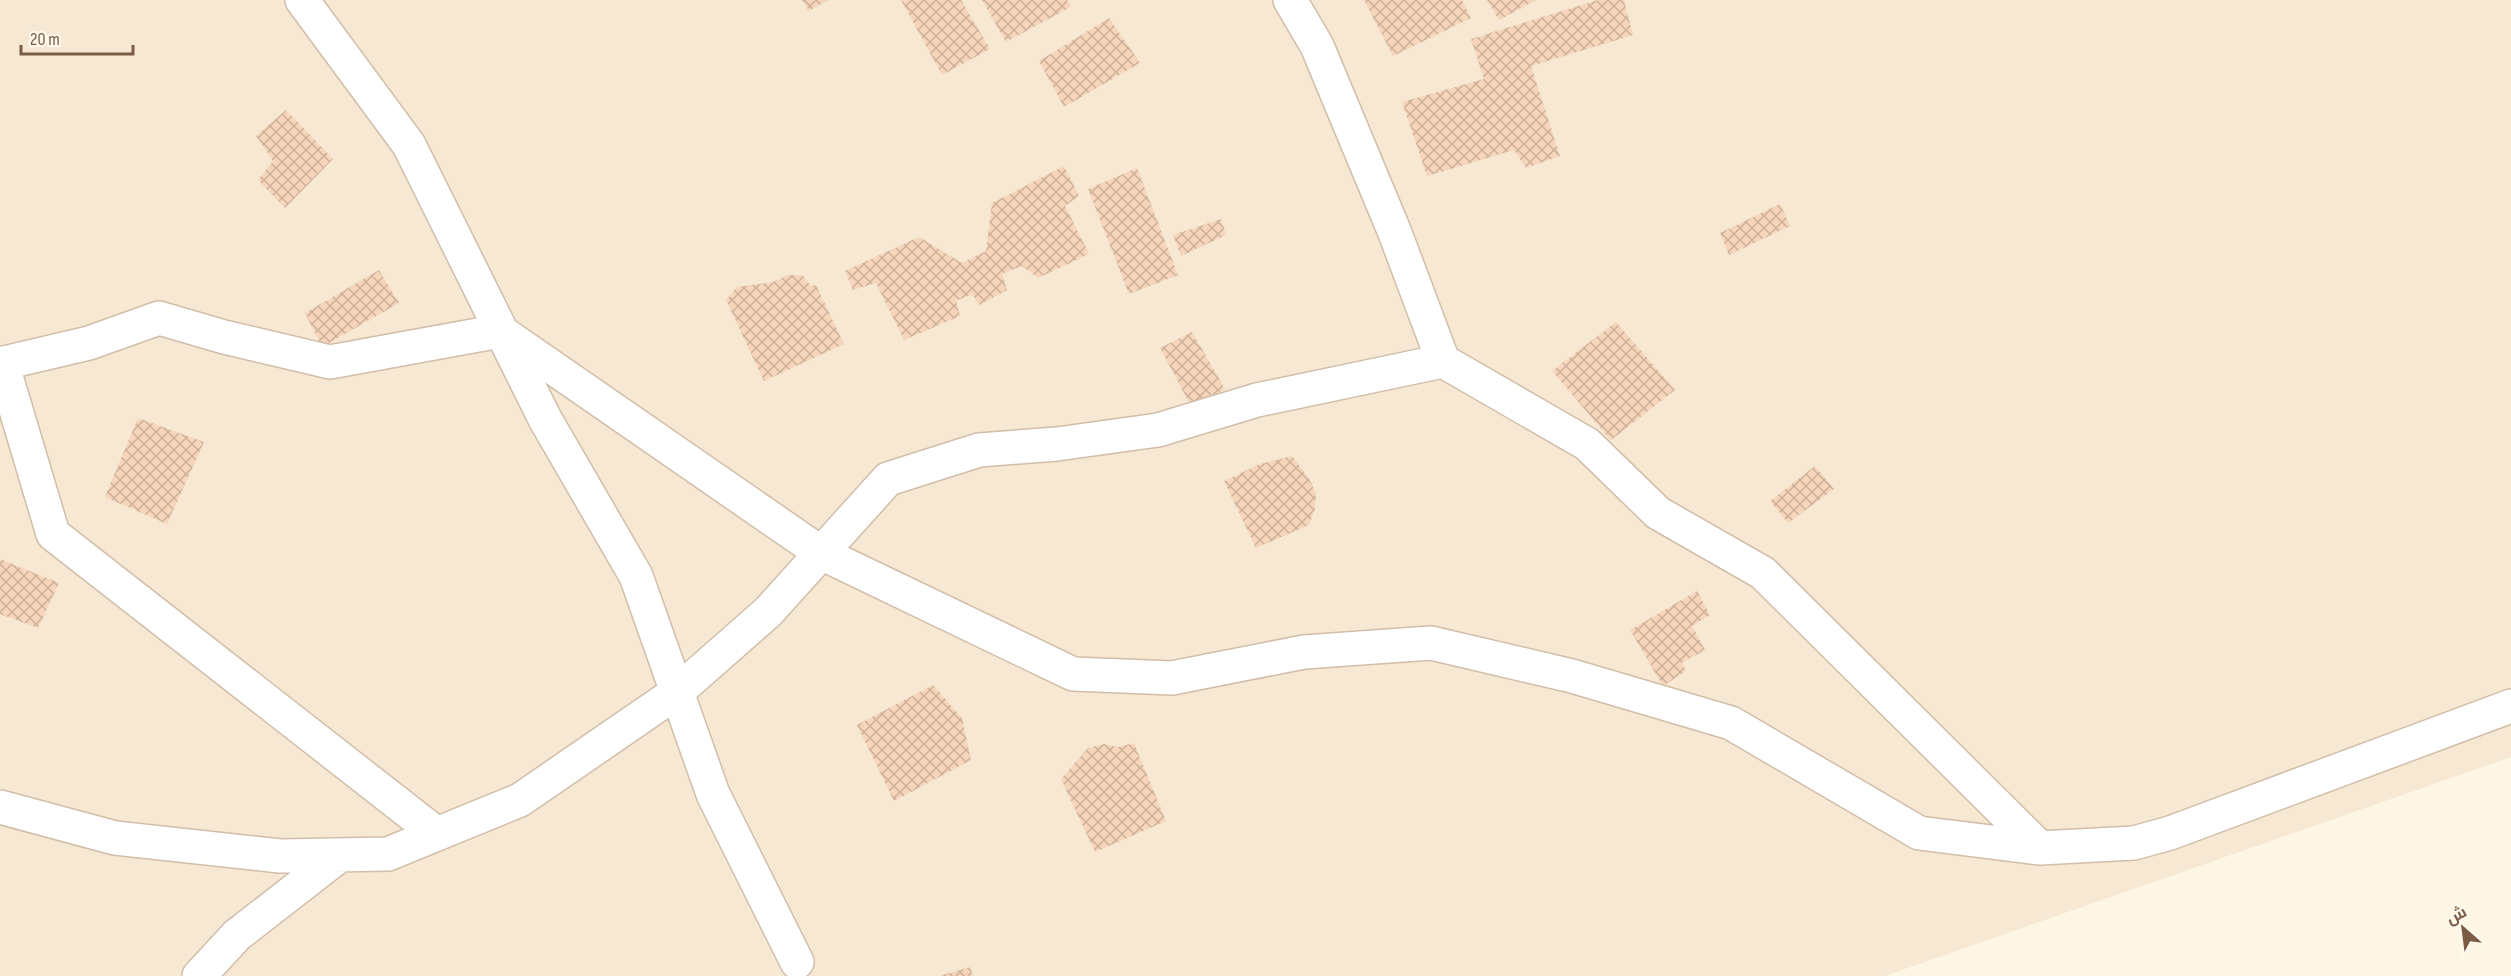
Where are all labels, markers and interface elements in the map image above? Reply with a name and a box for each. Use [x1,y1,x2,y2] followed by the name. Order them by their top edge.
[21,18,134,56] scale bar
[30,29,60,50] text: 20 m
[2433,898,2493,958] north arrow
[2443,903,2470,929] text: ش

